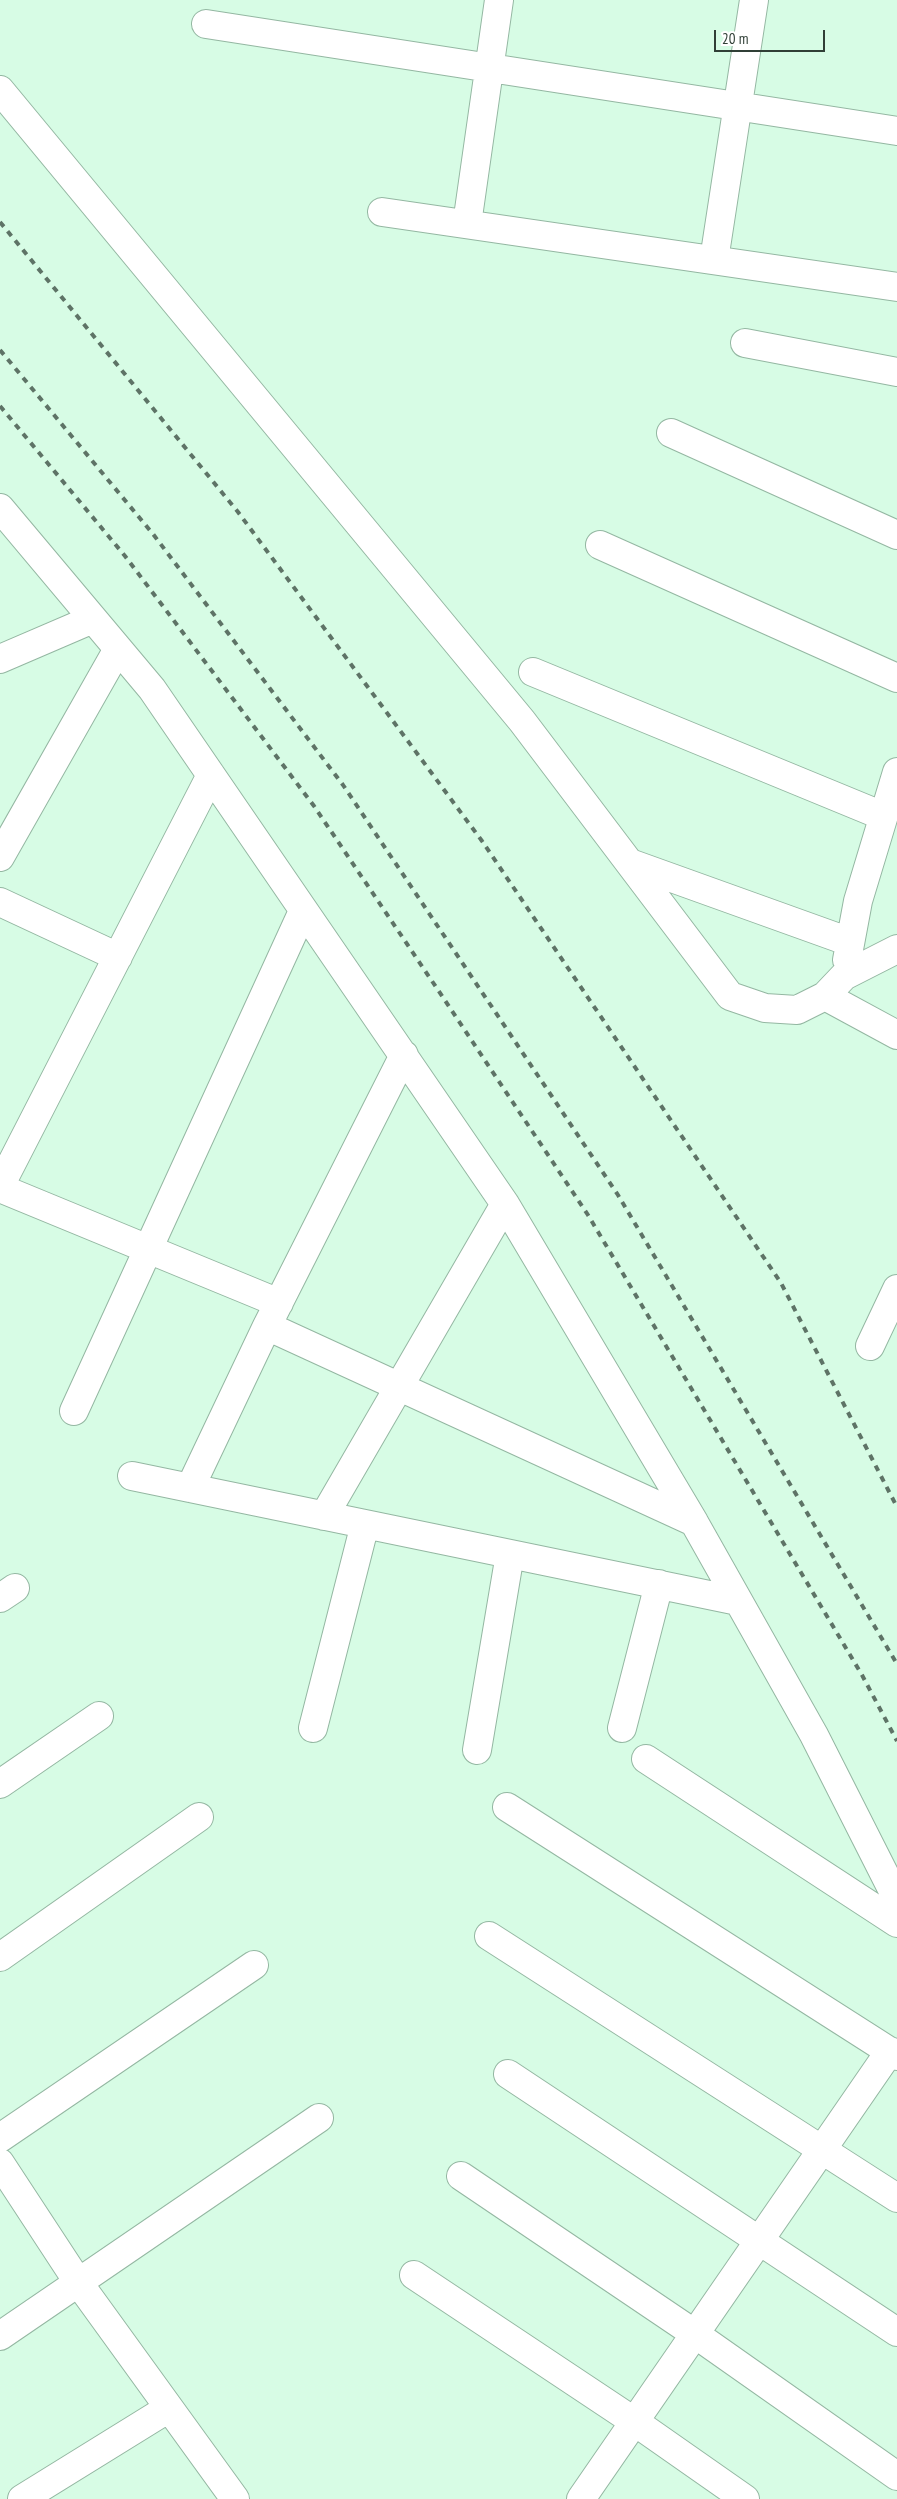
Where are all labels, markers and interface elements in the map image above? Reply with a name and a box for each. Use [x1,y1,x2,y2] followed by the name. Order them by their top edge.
[717,20,828,52] scale bar
[722,29,748,48] text: 20 m

